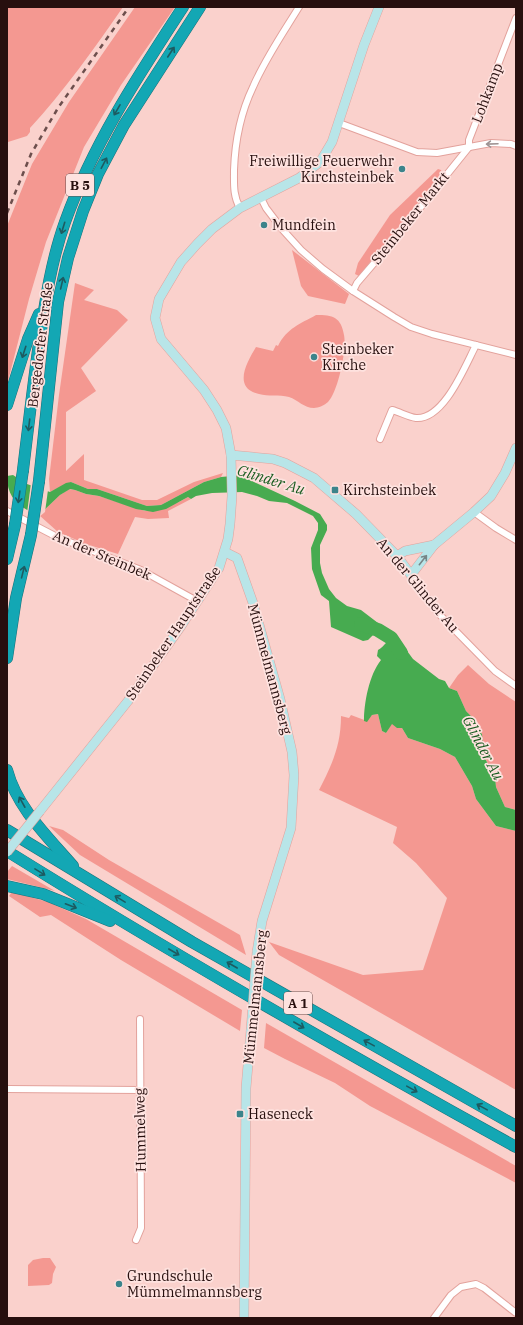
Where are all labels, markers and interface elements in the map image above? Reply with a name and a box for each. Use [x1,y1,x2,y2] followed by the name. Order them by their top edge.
[167,46,175,58] one-way arrow
[467,61,507,125] street label: Lohkamp
[113,104,121,116] one-way arrow
[486,140,499,148] one-way arrow
[249,152,395,186] place label: Freiwillige Feuerwehr Kirchsteinbek
[101,157,108,169] one-way arrow
[397,164,407,174] marker: Freiwillige Feuerwehr Kirchsteinbek
[367,168,453,268] street label: Steinbeker Markt
[66,174,94,196] road number: B 5
[272,216,336,234] place label: Mundfein
[259,220,269,230] marker: Mundfein
[59,221,66,234] one-way arrow
[59,277,67,290] one-way arrow
[23,281,57,409] street label: Bergedorfer Straße
[322,340,395,374] place label: Steinbeker Kirche
[20,345,27,358] one-way arrow
[309,352,319,362] marker: Steinbeker Kirche
[25,418,32,431] one-way arrow
[235,460,308,499] water label: Glinder Au
[343,481,437,499] place label: Kirchsteinbek
[330,485,340,495] marker: Kirchsteinbek
[15,490,23,503] one-way arrow
[50,526,155,584] street label: An der Steinbek
[373,534,463,636] street label: An der Glinder Au
[418,555,427,566] one-way arrow
[121,563,225,703] street label: Steinbeker Hauptstraße
[19,565,27,578] one-way arrow
[244,602,296,737] street label: Mümmelmannsberg
[459,713,508,783] water label: Glinder Au
[17,796,25,808] one-way arrow
[34,868,45,876] one-way arrow
[114,894,126,902] one-way arrow
[64,902,76,910] one-way arrow
[239,929,271,1065] street label: Mümmelmannsberg
[168,949,180,957] one-way arrow
[226,960,238,968] one-way arrow
[284,992,312,1014] road number: A 1
[293,1021,305,1029] one-way arrow
[363,1039,375,1047] one-way arrow
[405,1086,417,1094] one-way arrow
[130,1087,150,1172] street label: Hummelweg
[476,1103,488,1111] one-way arrow
[248,1105,314,1123] place label: Haseneck
[235,1109,245,1119] marker: Haseneck
[127,1267,262,1301] place label: Grundschule Mümmelmannsberg
[114,1279,124,1289] marker: Grundschule Mümmelmannsberg

